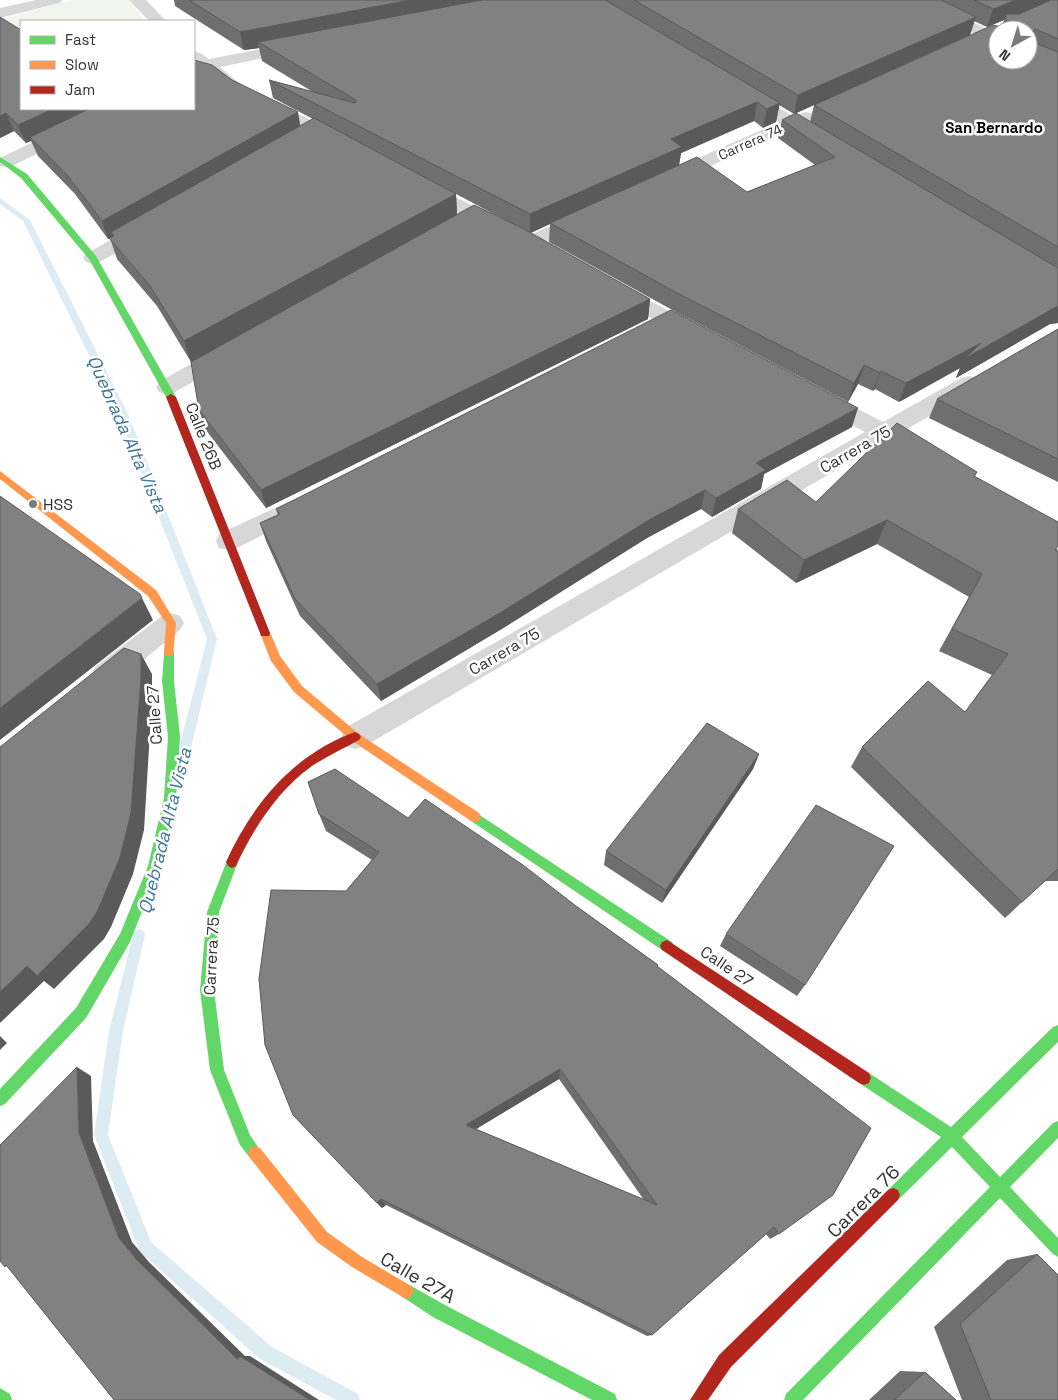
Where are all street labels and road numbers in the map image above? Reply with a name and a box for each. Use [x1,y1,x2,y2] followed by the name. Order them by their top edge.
[715,120,785,164] street label: Carrera 74
[181,399,227,473] street label: Calle 26B
[816,421,894,478] street label: Carrera 75
[465,623,543,680] street label: Carrera 75
[142,685,167,745] street label: Calle 27
[199,916,224,996] street label: Carrera 75
[696,941,757,992] street label: Calle 27
[822,1160,905,1243] street label: Carrera 76
[376,1246,460,1309] street label: Calle 27A

